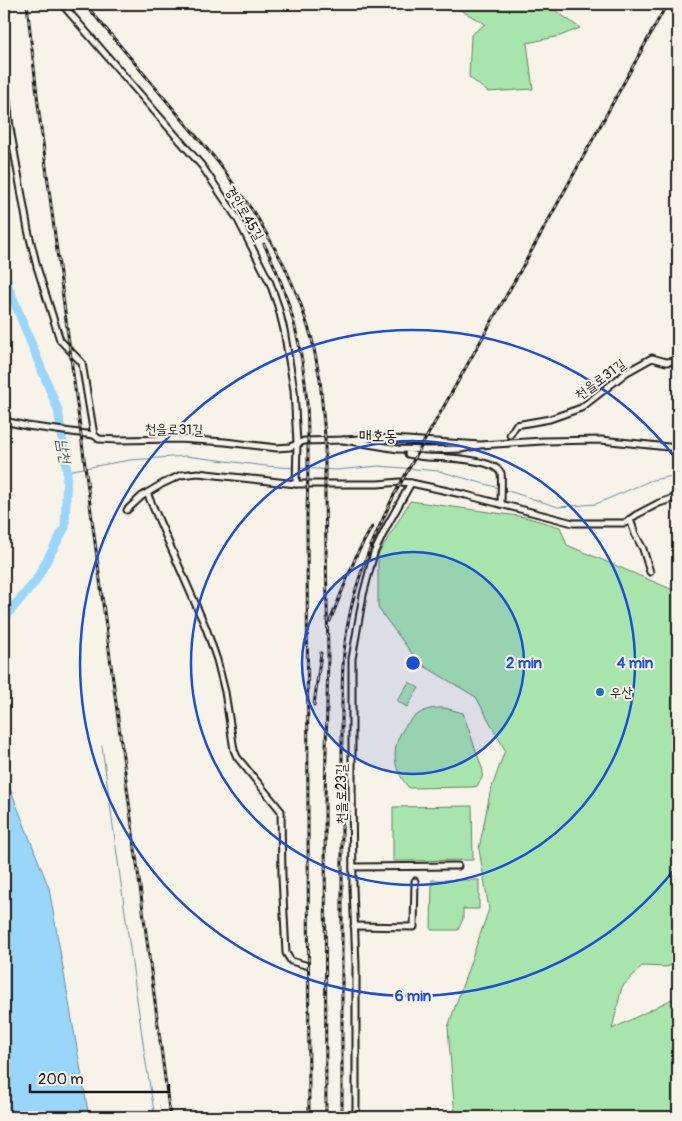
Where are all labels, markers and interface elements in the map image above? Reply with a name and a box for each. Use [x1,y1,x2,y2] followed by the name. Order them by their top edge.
[222,183,268,244] street label: 경안로45길
[572,355,629,403] street label: 천을로31길
[145,420,204,439] street label: 천을로31길
[359,426,397,446] district label: 매호동
[52,438,75,466] water label: 남천
[404,654,422,672] centre of rings
[506,654,542,673] text: 2 min
[617,654,654,673] text: 4 min
[610,684,633,701] place label: 우산
[594,686,606,698] marker: 우산
[333,763,350,824] street label: 천을로23길
[395,987,432,1006] text: 6 min
[30,1061,169,1093] scale bar
[38,1070,83,1089] text: 200 m

